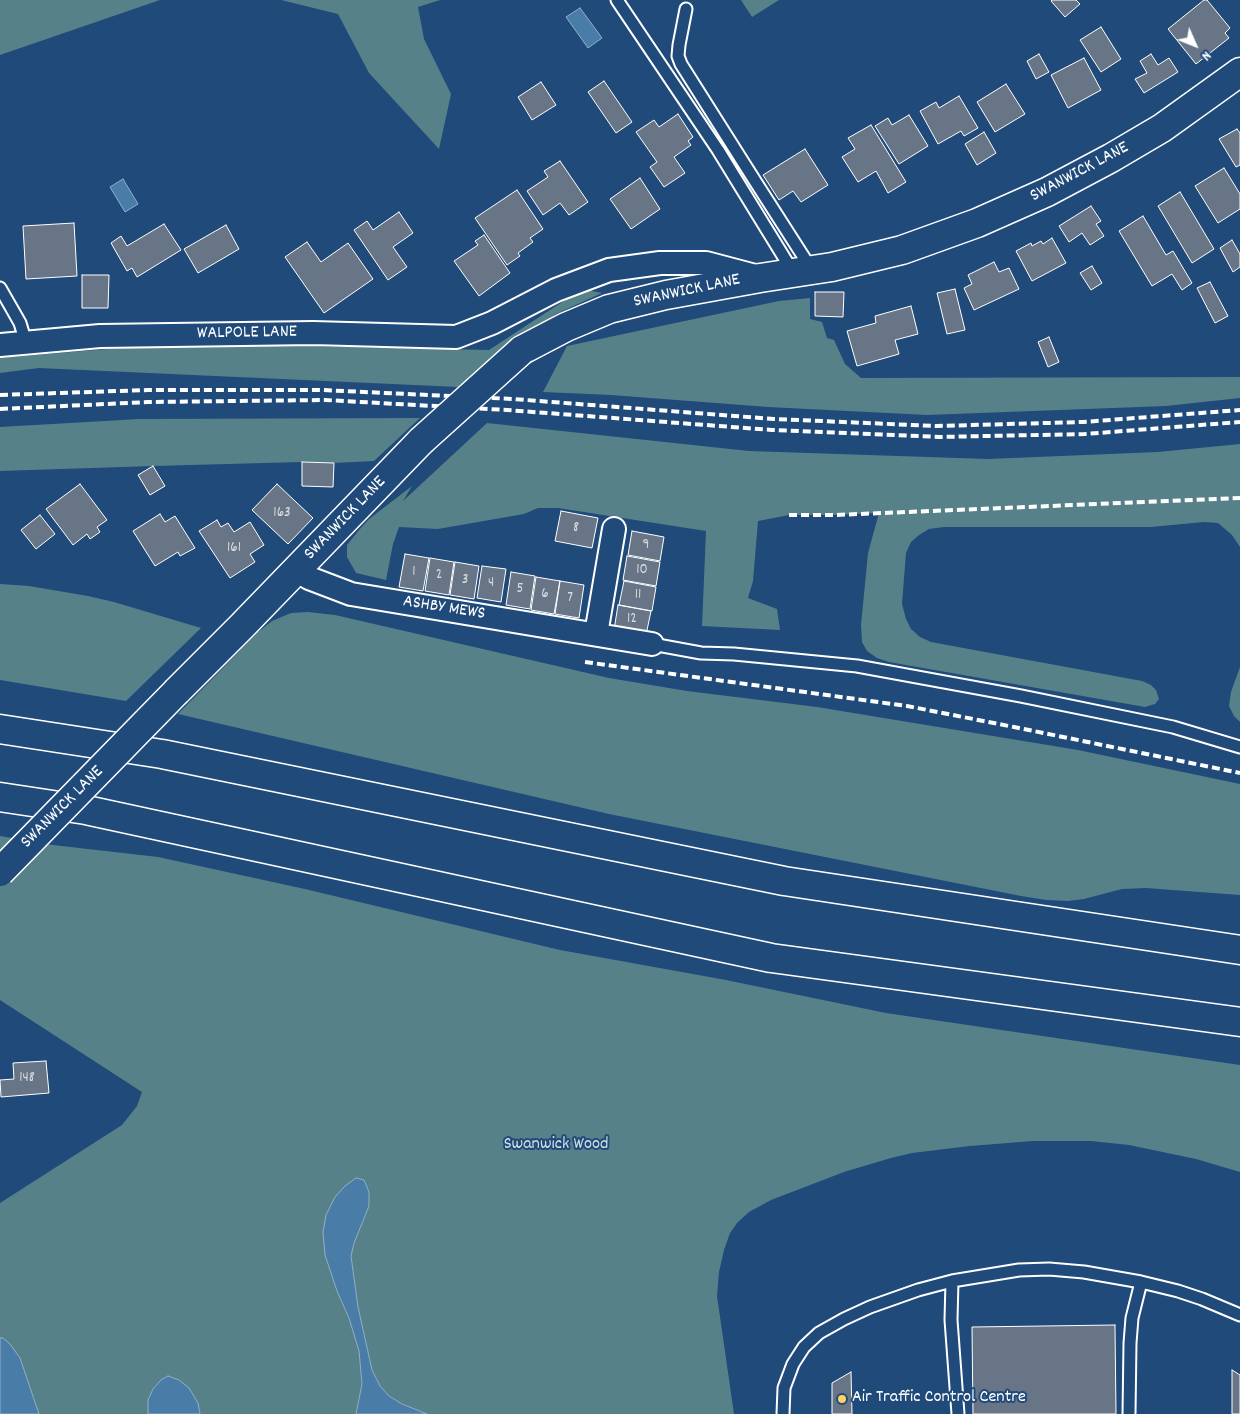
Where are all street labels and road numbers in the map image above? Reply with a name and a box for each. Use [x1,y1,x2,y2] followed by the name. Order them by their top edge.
[1027,138,1133,208] street label: SWANWICK LANE
[632,270,742,314] street label: SWANWICK LANE
[197,322,297,346] street label: WALPOLE LANE
[301,472,391,566] street label: SWANWICK LANE
[401,592,487,626] street label: ASHBY MEWS
[17,762,109,854] street label: SWANWICK LANE

